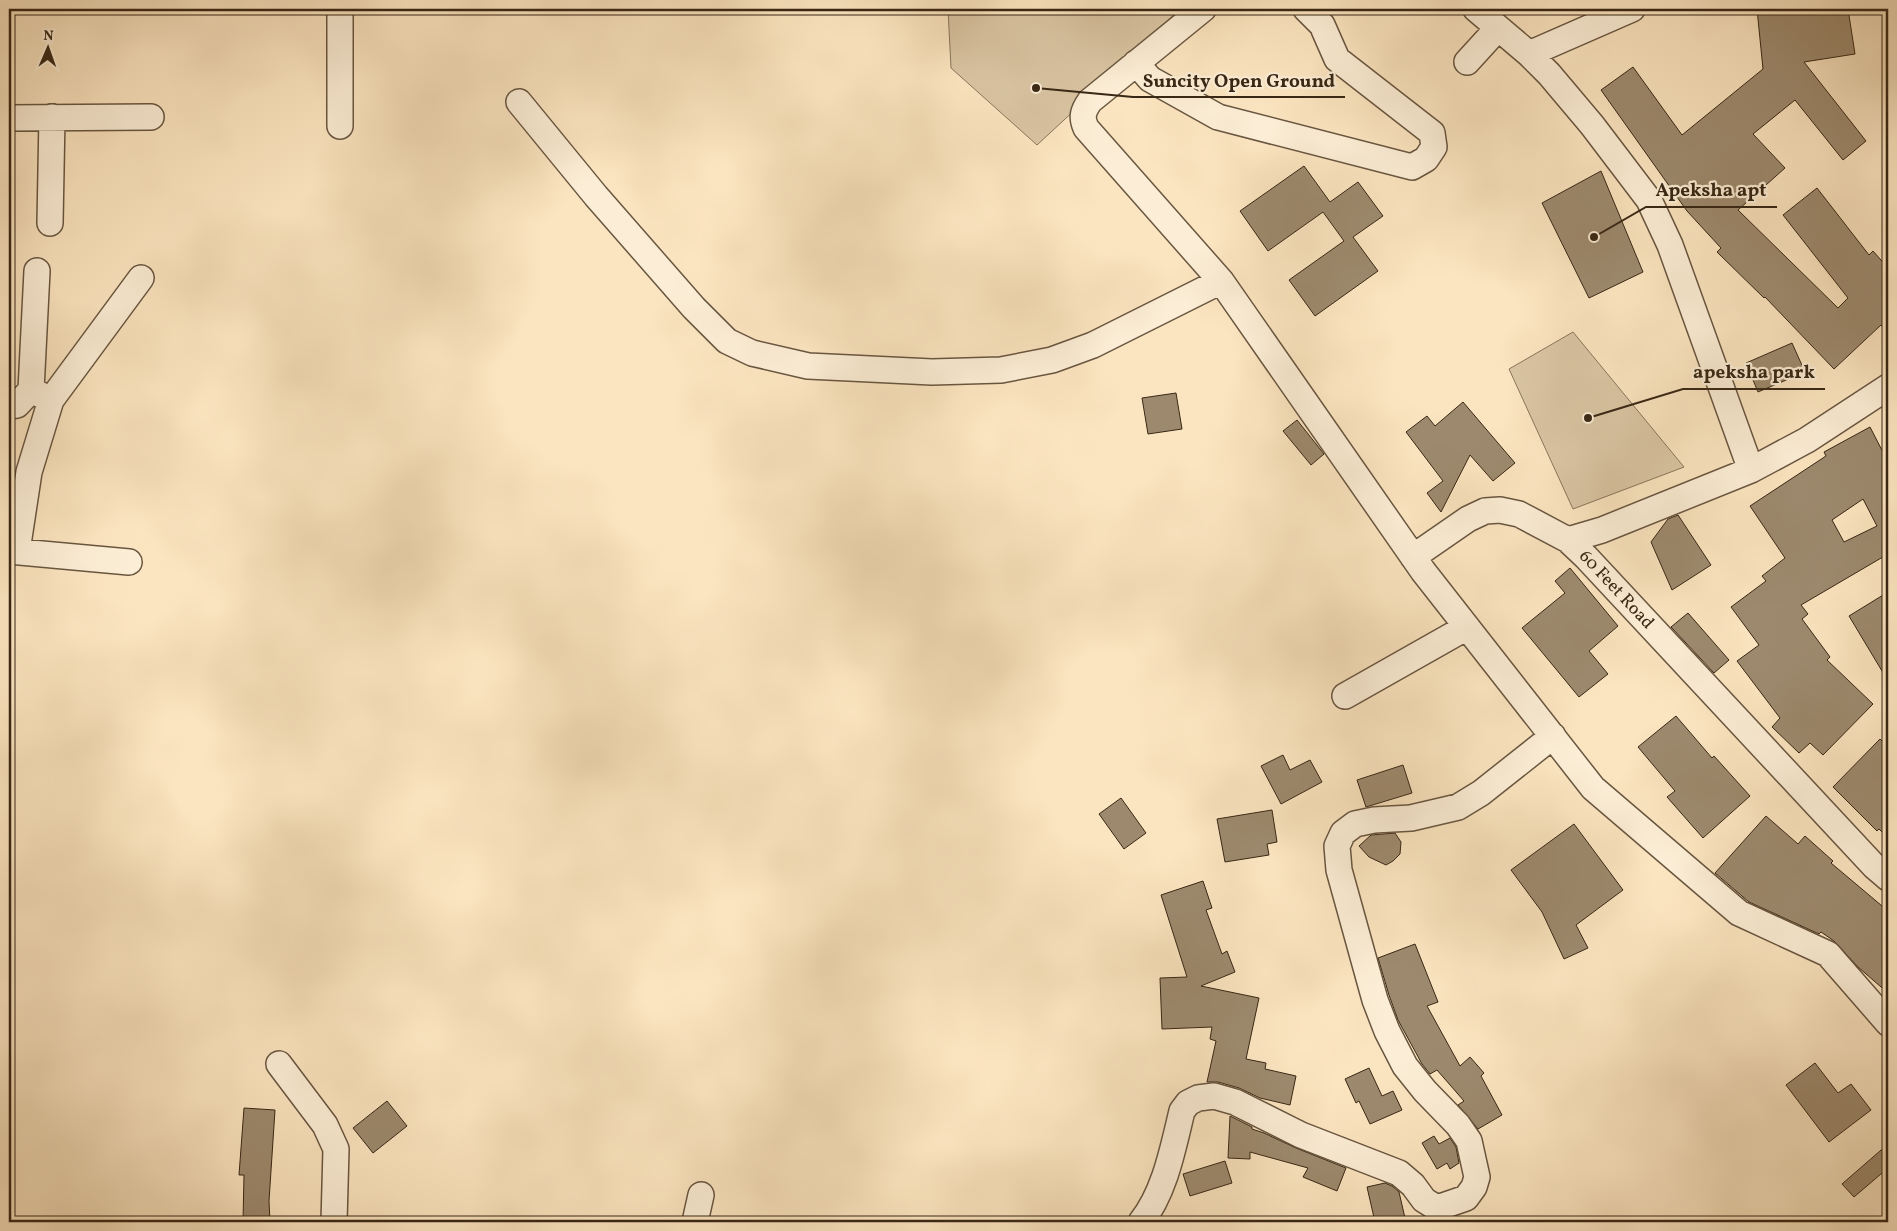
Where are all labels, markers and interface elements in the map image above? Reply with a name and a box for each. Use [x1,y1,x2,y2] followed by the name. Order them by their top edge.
[22,22,72,72] north arrow
[43,27,54,46] text: N
[1133,63,1345,97] callout: Suncity Open Ground
[1143,69,1336,95] text: Suncity Open Ground
[1646,173,1777,207] callout: Apeksha apt
[1656,178,1766,204] text: Apeksha apt
[1683,355,1825,389] callout: apeksha park
[1693,360,1815,386] text: apeksha park
[1573,545,1659,635] street label: 60 Feet Road

